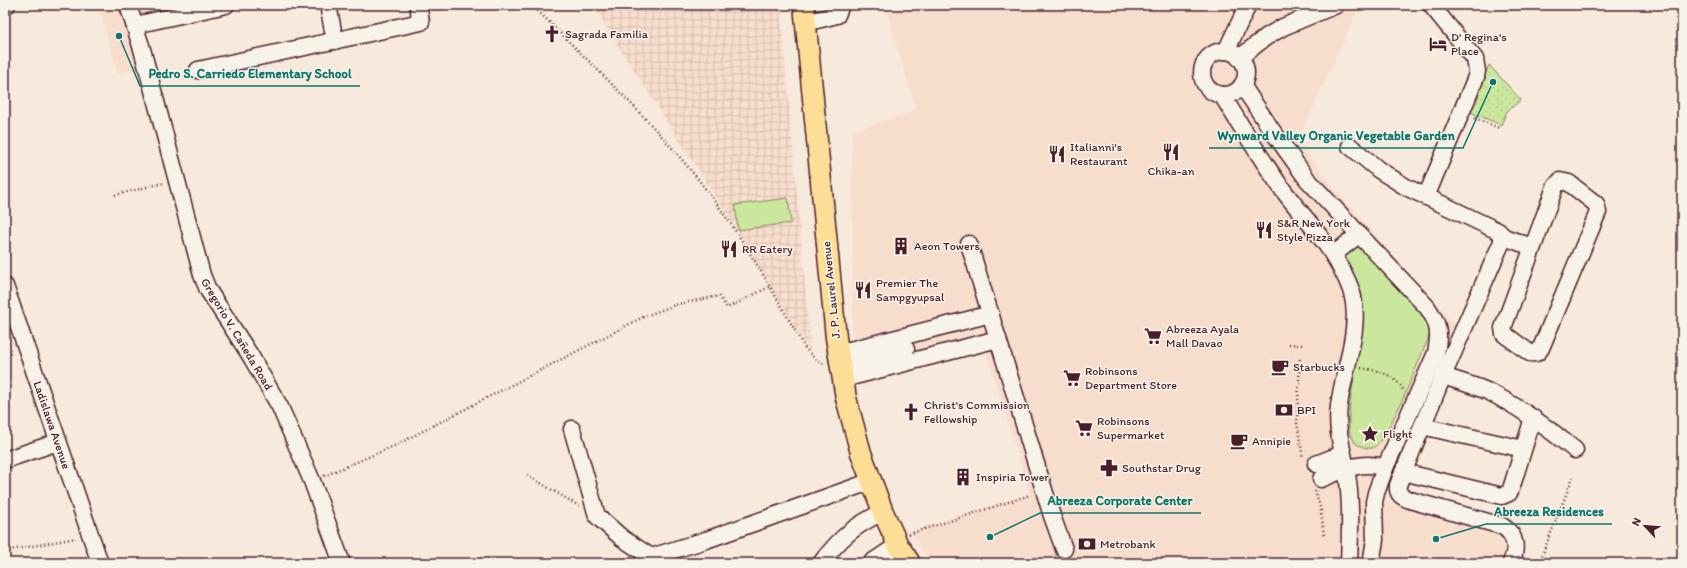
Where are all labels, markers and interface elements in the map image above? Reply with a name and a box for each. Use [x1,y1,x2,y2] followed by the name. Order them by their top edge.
[542,24,562,44] church icon: Sagrada Familia
[565,27,649,41] place label: Sagrada Familia
[1451,30,1507,58] place label: D' Regina's Place
[1428,34,1448,54] hotel icon: D' Regina's Place
[140,61,360,86] callout: Pedro S. Carriedo Elementary School
[148,66,352,82] text: Pedro S. Carriedo Elementary School
[1209,123,1463,148] callout: Wynward Valley Organic Vegetable Garden
[1217,128,1455,144] text: Wynward Valley Organic Vegetable Garden
[1070,140,1128,168] place label: Italianni's Restaurant
[1161,142,1181,162] restaurant icon: Chika-an
[1047,144,1067,164] restaurant icon: Italianni's Restaurant
[1147,164,1195,178] place label: Chika-an
[1277,216,1351,244] place label: S&R New York Style Pizza
[1254,220,1274,240] restaurant icon: S&R New York Style Pizza
[891,236,911,256] building icon: Aeon Towers
[719,239,739,259] restaurant icon: RR Eatery
[914,239,980,253] place label: Aeon Towers
[819,241,843,339] street label: J. P. Laurel Avenue
[742,242,793,256] place label: RR Eatery
[198,275,276,393] street label: Gregorio V. Cañeda Road
[876,276,945,304] place label: Premier The Sampgyupsal
[853,280,873,300] restaurant icon: Premier The Sampgyupsal
[1166,322,1239,350] place label: Abreeza Ayala Mall Davao
[1143,326,1163,346] supermarket icon: Abreeza Ayala Mall Davao
[1270,357,1290,377] cafe icon: Starbucks
[1293,360,1345,374] place label: Starbucks
[1085,364,1177,392] place label: Robinsons Department Store
[1062,368,1082,388] supermarket icon: Robinsons Department Store
[30,379,74,471] street label: Ladislawa Avenue
[924,398,1030,426] place label: Christ's Commission Fellowship
[1274,400,1294,420] bank icon: BPI
[901,402,921,422] church icon: Christ's Commission Fellowship
[1297,403,1316,417] place label: BPI
[1097,414,1165,442] place label: Robinsons Supermarket
[1074,418,1094,438] supermarket icon: Robinsons Supermarket
[1360,424,1380,444] place icon: Flight
[1383,427,1413,441] place label: Flight
[1229,431,1249,451] cafe icon: Annipie
[1252,434,1291,448] place label: Annipie
[1099,458,1119,478] pharmacy icon: Southstar Drug
[1122,461,1202,475] place label: Southstar Drug
[953,467,973,487] building icon: Inspiria Tower
[976,470,1049,484] place label: Inspiria Tower
[1040,488,1201,513] callout: Abreeza Corporate Center
[1047,493,1193,509] text: Abreeza Corporate Center
[1486,499,1612,524] callout: Abreeza Residences
[1493,504,1604,519] text: Abreeza Residences
[1625,506,1665,546] north arrow
[1629,516,1644,528] text: N
[1077,534,1097,554] bank icon: Metrobank
[1100,537,1156,551] place label: Metrobank

